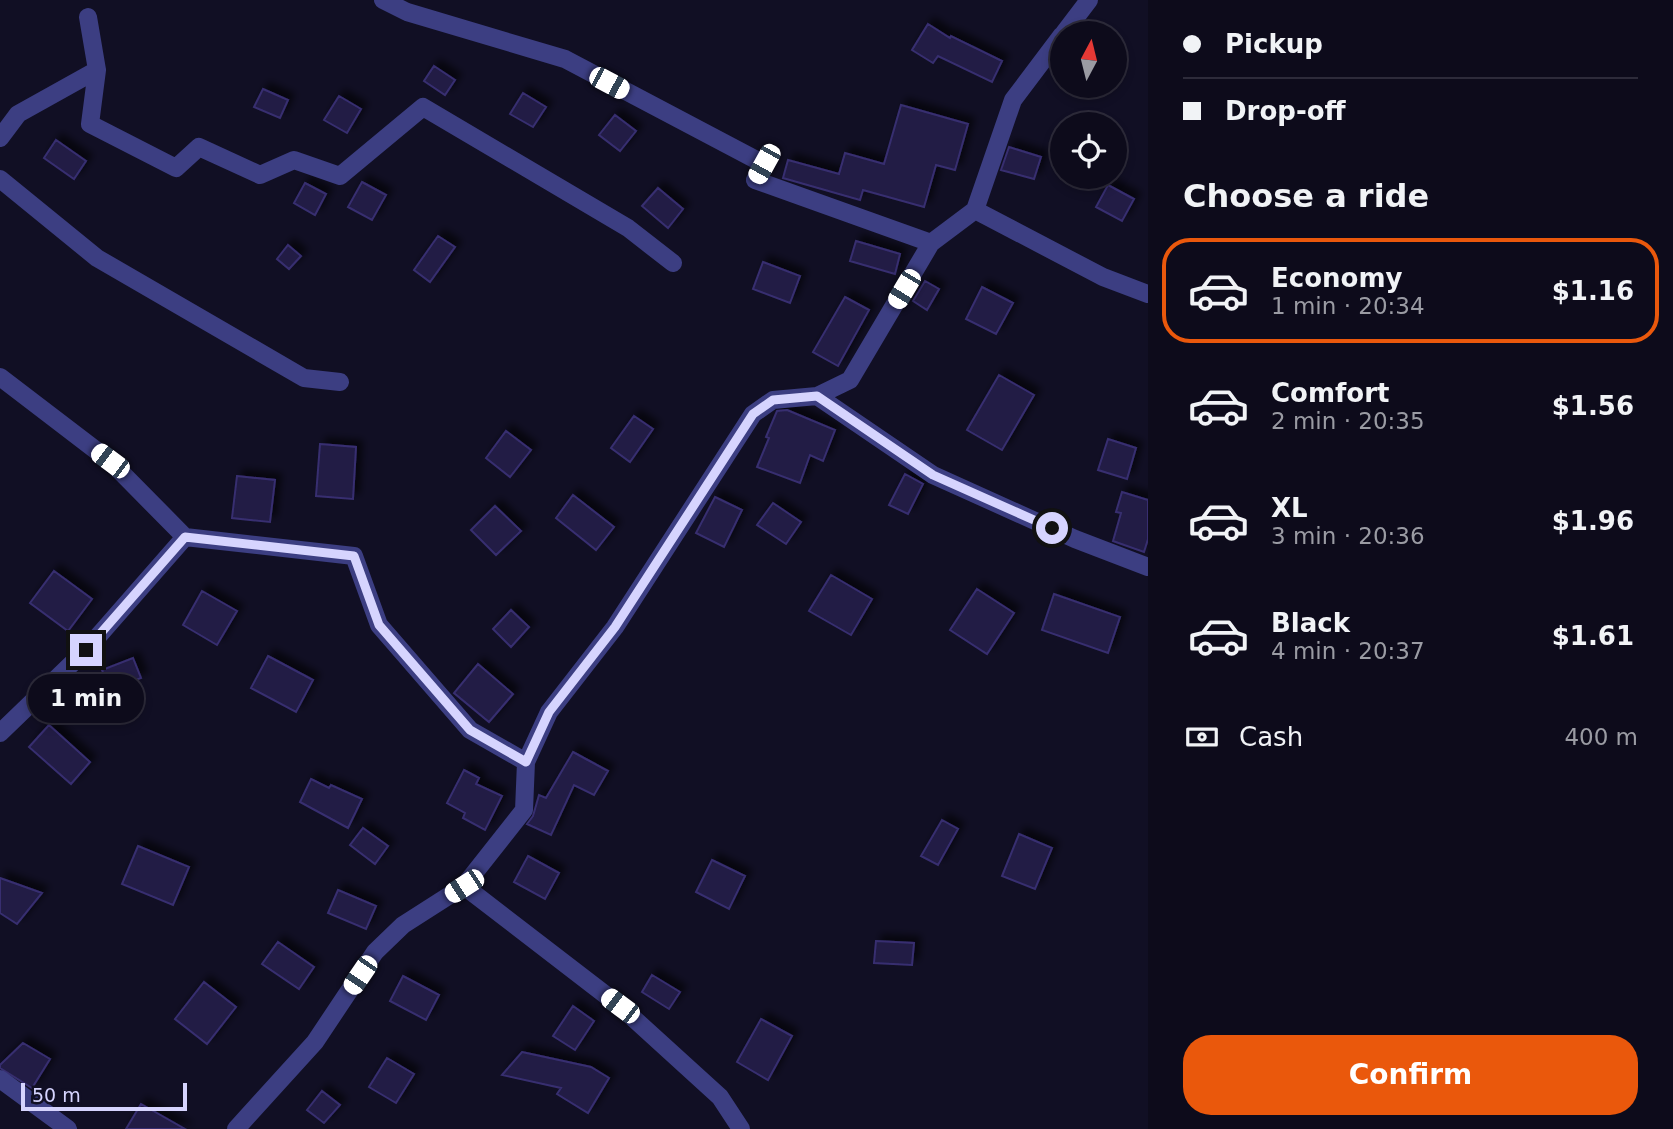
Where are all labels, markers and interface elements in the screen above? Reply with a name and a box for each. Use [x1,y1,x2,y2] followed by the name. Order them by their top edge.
[1050,21,1127,98] north arrow
[1050,21,1127,189] map controls
[1225,29,1323,59] text: Pickup
[586,64,633,102] car
[1225,96,1346,126] text: Drop-off
[1050,112,1127,189] button: locate
[745,141,784,187] car
[1183,177,1429,215] text: Choose a ride
[1187,259,1250,322] icon: car
[1271,263,1402,293] text: Economy
[885,266,924,312] car
[1552,276,1634,306] text: $1.16
[1271,293,1425,319] text: 1 min · 20:34
[1187,374,1250,437] icon: car
[1271,378,1389,408] text: Comfort
[1552,391,1634,421] text: $1.56
[1271,408,1425,434] text: 2 min · 20:35
[87,440,134,482] car
[1187,489,1250,552] icon: car
[1271,493,1308,523] text: XL
[1552,506,1634,536] text: $1.96
[1036,512,1068,544] route start
[1271,523,1425,549] text: 3 min · 20:36
[1187,604,1250,667] icon: car
[1271,608,1350,638] text: Black
[1552,621,1634,651] text: $1.61
[70,634,102,666] route end
[1271,638,1425,664] text: 4 min · 20:37
[28,674,144,724] callout: 1 min
[50,685,122,711] text: 1 min
[1183,718,1221,756] icon: cash
[1239,722,1303,752] text: Cash
[1564,724,1638,750] text: 400 m
[441,866,488,906] car
[340,952,381,998] car
[597,985,644,1027] car
[1183,1035,1638,1115] button: Confirm
[21,1080,187,1112] scale bar
[32,1084,81,1106] text: 50 m

